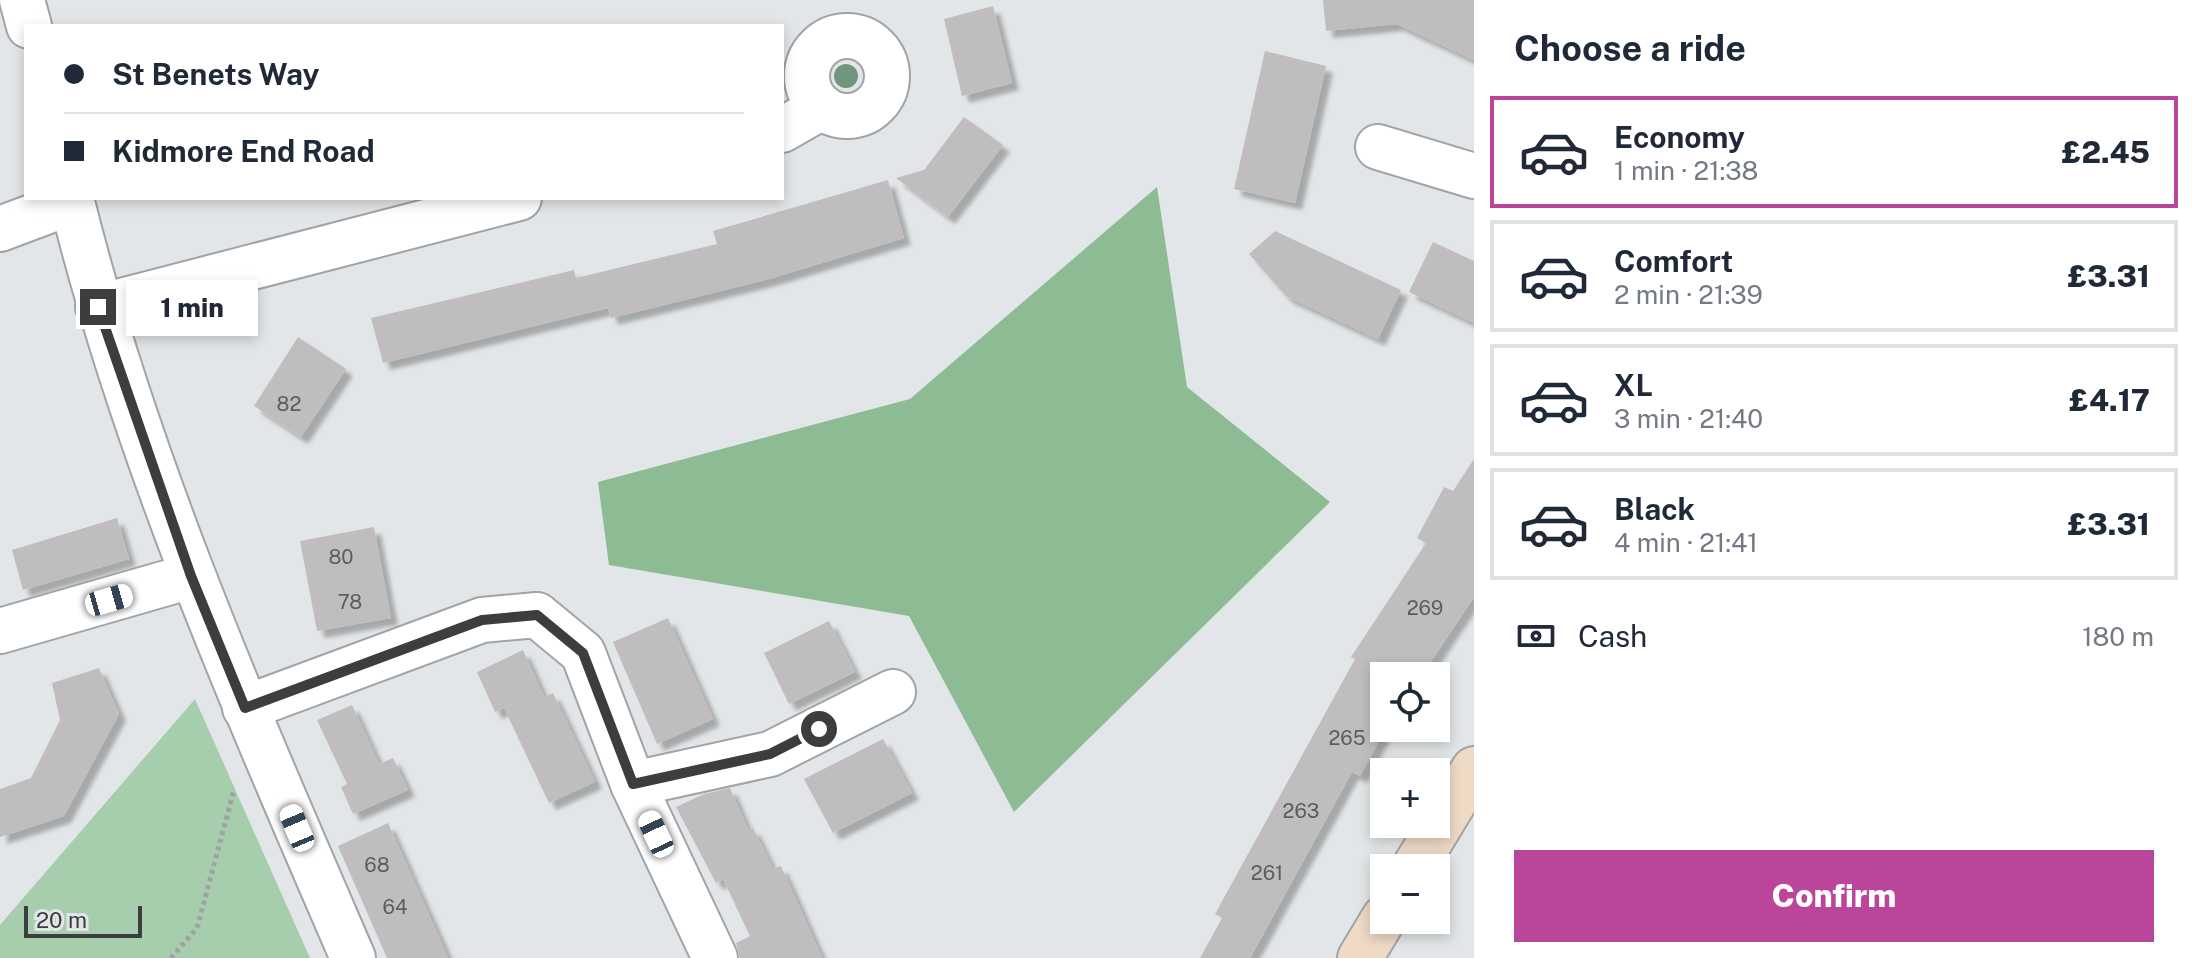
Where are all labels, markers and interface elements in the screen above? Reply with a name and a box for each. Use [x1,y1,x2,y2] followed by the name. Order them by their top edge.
[1514,27,1746,69] text: Choose a ride
[112,56,319,92] text: St Benets Way
[1518,116,1590,188] icon: car
[1614,119,1745,155] text: Economy
[112,133,375,169] text: Kidmore End Road
[2061,134,2150,170] text: £2.45
[1614,155,1758,186] text: 1 min · 21:38
[1518,240,1590,312] icon: car
[1614,243,1733,279] text: Comfort
[2067,258,2150,294] text: £3.31
[126,279,258,335] callout: 1 min
[1614,279,1763,310] text: 2 min · 21:39
[80,289,116,325] route end
[160,292,224,323] text: 1 min
[1518,364,1590,436] icon: car
[1614,367,1653,403] text: XL
[2069,382,2150,418] text: £4.17
[277,392,301,416] house number: 82
[1614,403,1763,434] text: 3 min · 21:40
[1518,488,1590,560] icon: car
[1614,491,1695,527] text: Black
[2067,506,2150,542] text: £3.31
[1614,527,1758,558] text: 4 min · 21:41
[328,545,354,569] house number: 80
[83,582,135,618] car
[338,590,362,614] house number: 78
[1407,596,1443,620] house number: 269
[1514,614,1558,658] icon: cash
[1578,618,1647,654] text: Cash
[2082,621,2154,652] text: 180 m
[1370,662,1450,934] map controls
[1370,662,1450,742] button: locate
[801,711,837,747] route start
[1328,726,1366,750] house number: 265
[1370,758,1450,838] button: +
[1283,799,1319,823] house number: 263
[277,801,317,855] car
[635,807,677,861] car
[1514,850,2154,942] button: Confirm
[364,853,390,877] house number: 68
[1370,854,1450,934] button: −
[1251,861,1283,885] house number: 261
[383,895,408,919] house number: 64
[24,902,142,938] scale bar
[36,907,87,933] text: 20 m

